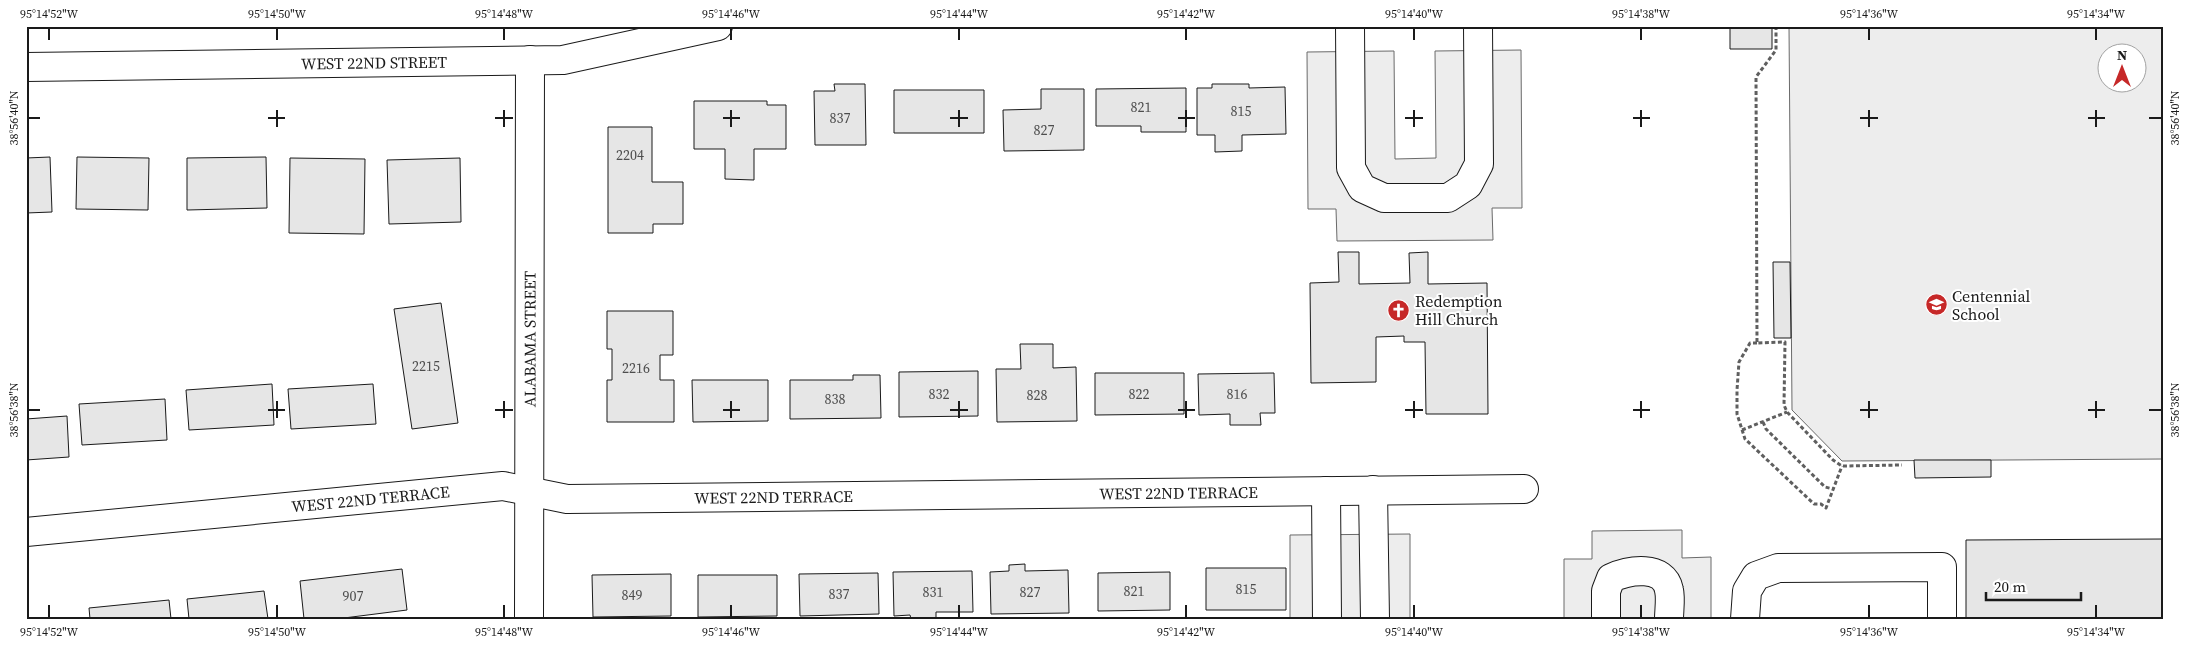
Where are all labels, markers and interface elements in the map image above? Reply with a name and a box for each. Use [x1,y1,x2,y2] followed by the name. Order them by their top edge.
[20,6,78,22] text: 95°14'52"W
[248,6,306,22] text: 95°14'50"W
[475,6,533,22] text: 95°14'48"W
[702,6,760,22] text: 95°14'46"W
[930,6,988,22] text: 95°14'44"W
[1157,6,1215,22] text: 95°14'42"W
[1385,6,1443,22] text: 95°14'40"W
[1612,6,1670,22] text: 95°14'38"W
[1840,6,1898,22] text: 95°14'36"W
[2067,6,2125,22] text: 95°14'34"W
[2096,42,2146,92] north arrow
[2117,45,2127,65] text: N
[301,51,447,74] street label: WEST 22ND STREET
[6,90,22,146] text: 38°56'40"N
[2167,90,2183,146] text: 38°56'40"N
[1131,97,1152,117] house number: 821
[1231,101,1252,121] house number: 815
[830,108,851,128] house number: 837
[1034,120,1055,140] house number: 827
[616,145,644,165] house number: 2204
[518,270,541,407] street label: ALABAMA STREET
[1952,285,2031,325] place label: Centennial School
[1415,290,1503,330] place label: Redemption Hill Church
[1924,293,1948,317] school or university icon: Centennial School
[1387,298,1411,322] church icon: Redemption Hill Church
[412,356,440,376] house number: 2215
[622,358,650,378] house number: 2216
[6,382,22,438] text: 38°56'38"N
[2167,382,2183,438] text: 38°56'38"N
[929,384,950,404] house number: 832
[1129,384,1150,404] house number: 822
[1227,384,1248,404] house number: 816
[1027,385,1048,405] house number: 828
[825,389,846,409] house number: 838
[290,480,451,517] street label: WEST 22ND TERRACE
[1099,481,1258,504] street label: WEST 22ND TERRACE
[694,485,853,509] street label: WEST 22ND TERRACE
[1986,570,2082,602] scale bar
[1994,576,2026,597] text: 20 m
[1236,579,1257,599] house number: 815
[1124,581,1145,601] house number: 821
[923,582,944,602] house number: 831
[1020,582,1041,602] house number: 827
[829,584,850,604] house number: 837
[622,585,643,605] house number: 849
[343,586,364,606] house number: 907
[20,624,78,640] text: 95°14'52"W
[248,624,306,640] text: 95°14'50"W
[475,624,533,640] text: 95°14'48"W
[702,624,760,640] text: 95°14'46"W
[930,624,988,640] text: 95°14'44"W
[1157,624,1215,640] text: 95°14'42"W
[1385,624,1443,640] text: 95°14'40"W
[1612,624,1670,640] text: 95°14'38"W
[1840,624,1898,640] text: 95°14'36"W
[2067,624,2125,640] text: 95°14'34"W

